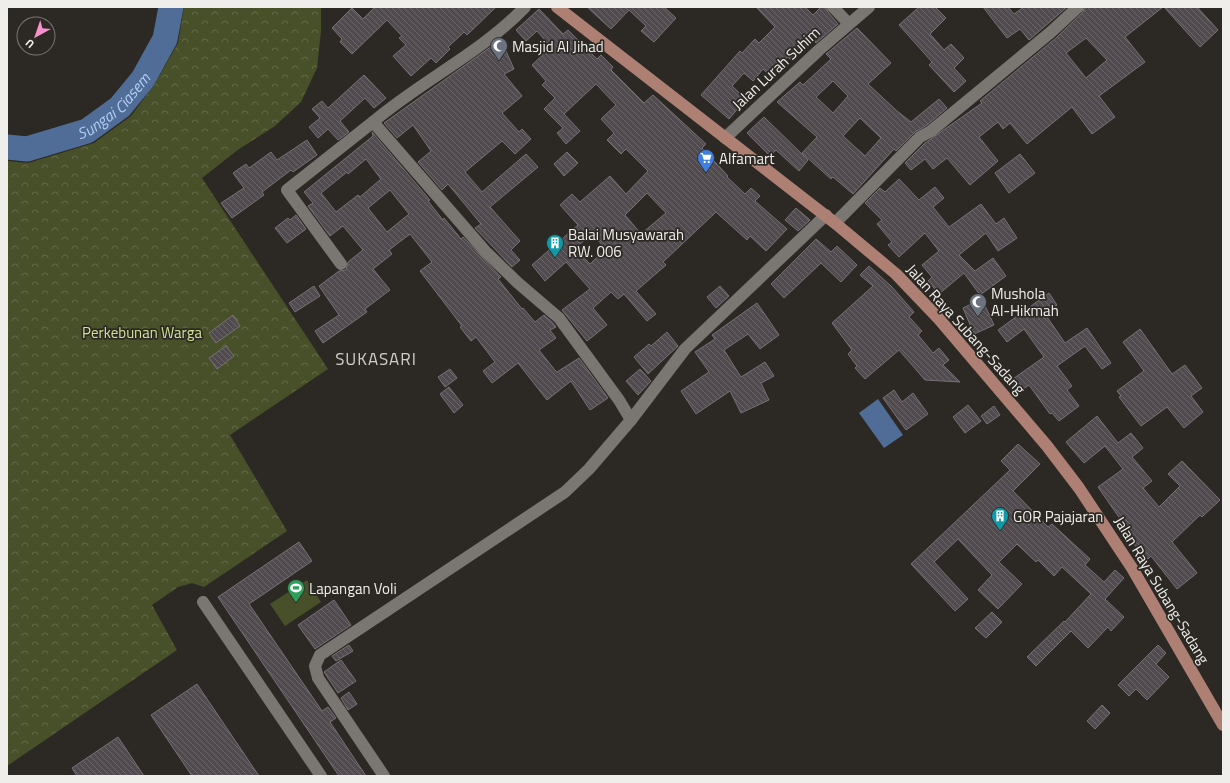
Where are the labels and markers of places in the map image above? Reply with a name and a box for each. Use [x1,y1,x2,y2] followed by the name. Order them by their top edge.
[512,35,604,58] place label: Masjid Al Jihad
[489,36,509,61] mosque icon: Masjid Al Jihad
[719,147,775,170] place label: Alfamart
[696,148,716,173] supermarket icon: Alfamart
[568,223,684,263] place label: Balai Musyawarah RW. 006
[545,233,565,258] building icon: Balai Musyawarah RW. 006
[991,282,1059,322] place label: Mushola Al-Hikmah
[968,292,988,317] mosque icon: Mushola Al-Hikmah
[1013,505,1103,528] place label: GOR Pajajaran
[990,506,1010,531] building icon: GOR Pajajaran
[309,577,397,600] place label: Lapangan Voli
[286,578,306,603] sports icon: Lapangan Voli

